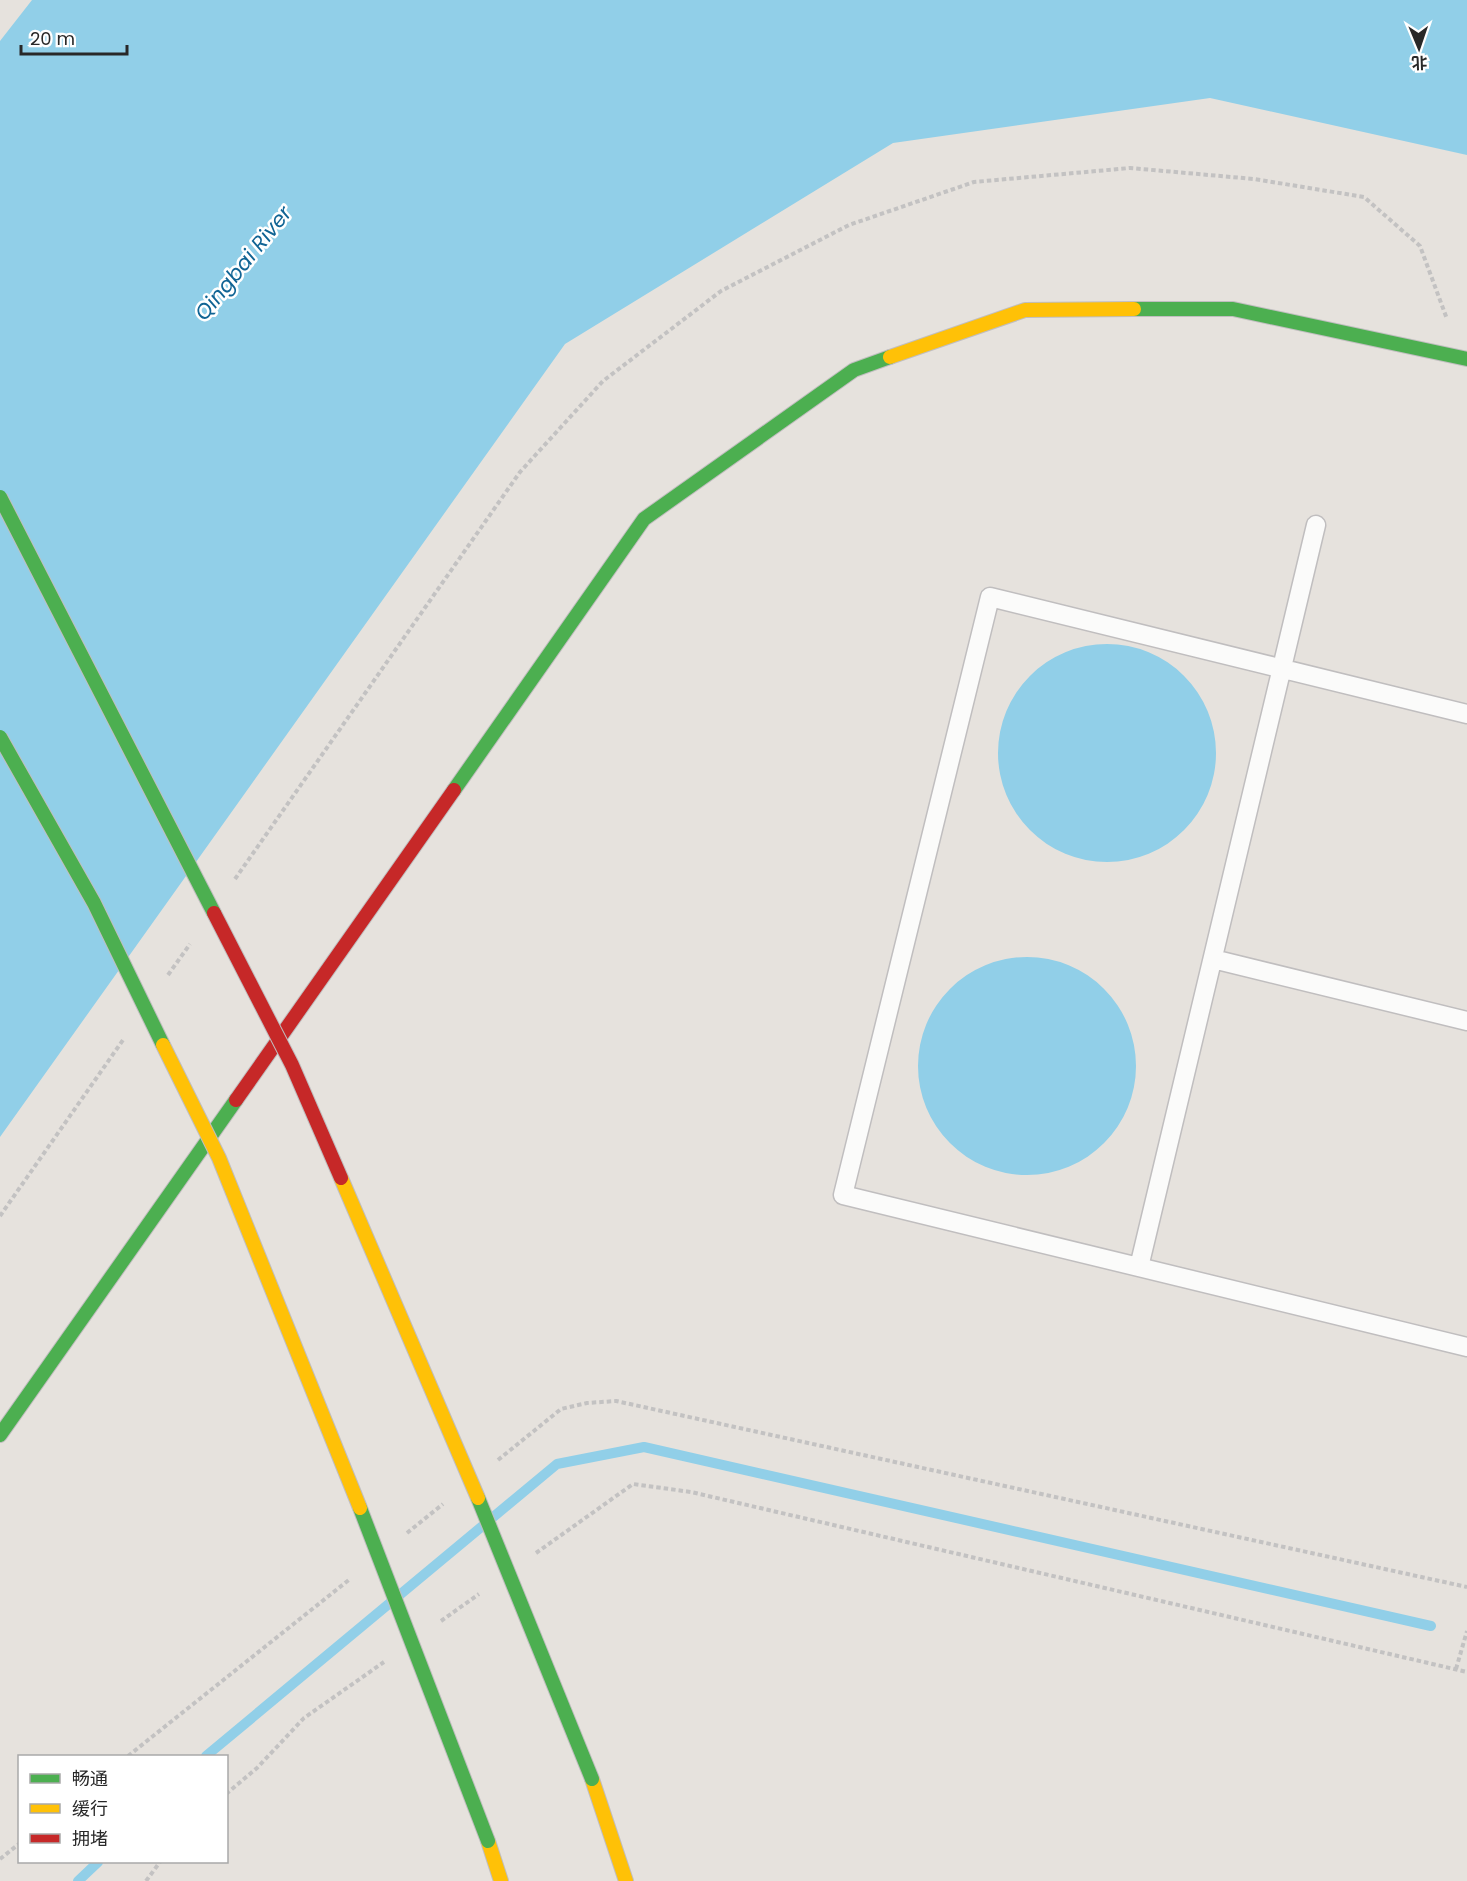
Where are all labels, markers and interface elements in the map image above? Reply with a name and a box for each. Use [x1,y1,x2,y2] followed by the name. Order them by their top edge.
[21,18,128,56] scale bar
[1389,18,1449,78] north arrow
[30,26,75,51] text: 20 m
[1411,51,1428,74] text: 北
[188,199,299,326] water label: Qingbai River
[18,1755,228,1863] legend
[72,1766,108,1791] text: 畅通
[72,1796,108,1821] text: 缓行
[72,1826,108,1851] text: 拥堵

